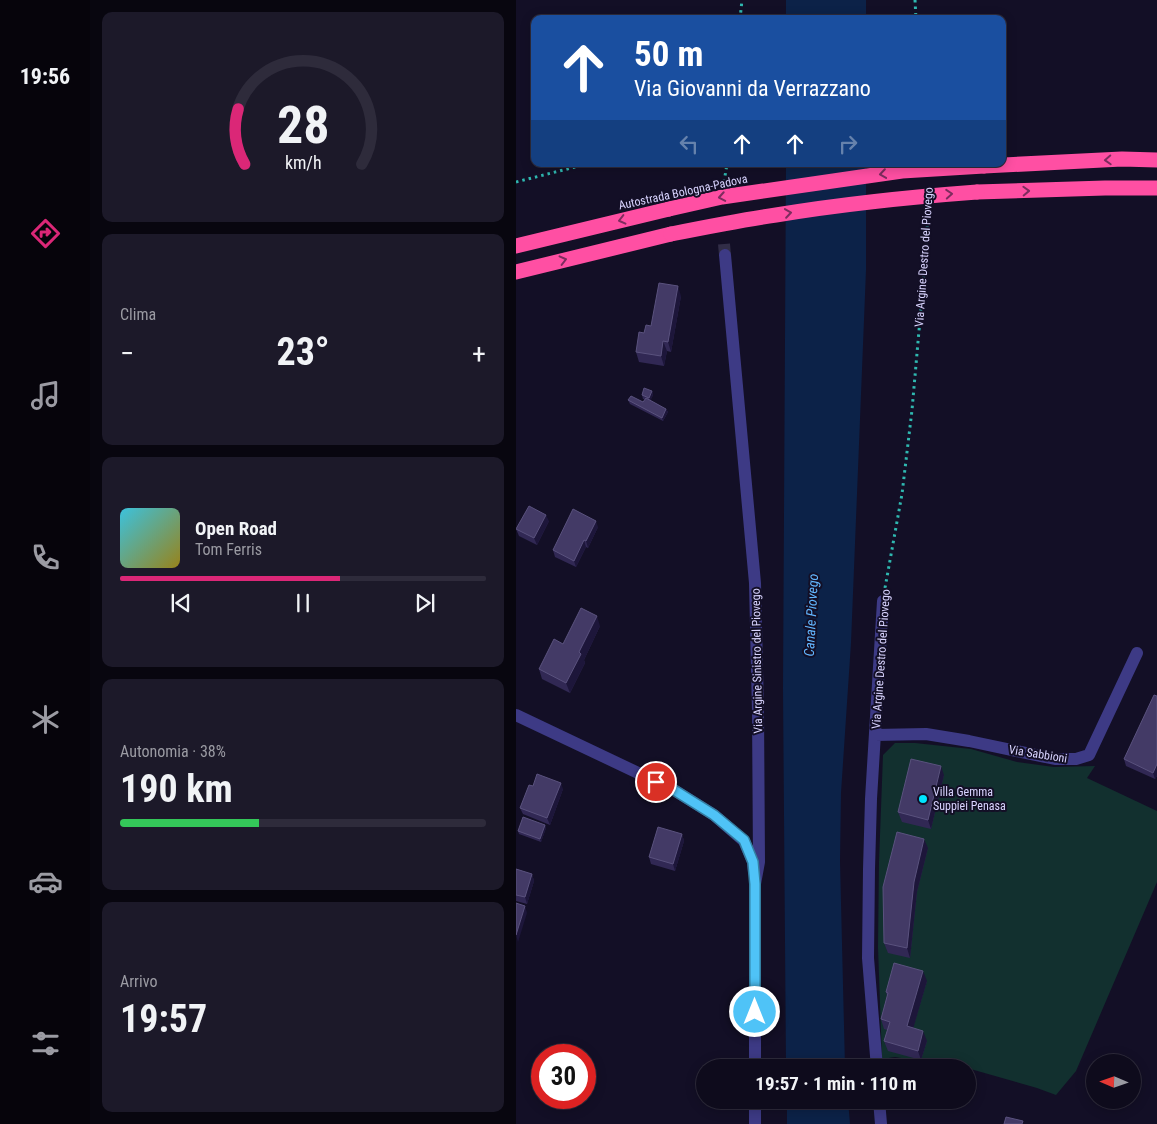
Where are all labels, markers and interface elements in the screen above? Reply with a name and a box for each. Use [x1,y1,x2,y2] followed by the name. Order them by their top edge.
[634,34,703,75] text: 50 m
[551,35,616,100] icon: ahead
[20,64,70,89] text: 19:56
[634,76,871,101] text: Via Giovanni da Verrazzano
[277,95,329,156] text: 28
[675,130,703,158] icon: left
[728,130,756,158] icon: ahead
[781,130,809,158] icon: ahead
[834,130,862,158] icon: right
[285,152,321,173] text: km/h
[1104,155,1112,165] one-way arrow
[878,168,886,179] one-way arrow
[617,171,749,213] street label: Autostrada Bologna-Padova
[1022,185,1030,196] one-way arrow
[912,187,936,327] street label: Via Argine Destro del Piovego
[946,189,954,200] one-way arrow
[717,192,726,202] one-way arrow
[784,208,792,219] one-way arrow
[618,214,627,225] one-way arrow
[28,216,63,251] icon: directions
[559,255,568,266] one-way arrow
[120,305,156,324] text: Clima
[276,330,330,374] text: 23°
[120,337,134,370] text: −
[472,337,486,370] text: +
[28,378,63,413] icon: music
[195,517,277,540] text: Open Road
[28,540,63,575] icon: phone
[195,540,262,559] text: Tom Ferris
[801,573,821,657] water label: Canale Piovego
[749,588,765,734] street label: Via Argine Sinistro del Piovego
[167,589,195,617] icon: previous
[289,589,317,617] icon: pause
[411,589,439,617] icon: next
[869,589,893,729] street label: Via Argine Destro del Piovego
[28,702,63,737] icon: climate
[120,742,226,761] text: Autonomia · 38%
[1008,742,1068,766] street label: Via Sabbioni
[635,761,677,803] pin
[120,767,233,811] text: 190 km
[642,768,670,796] icon: arrive
[933,785,1006,813] place label: Villa Gemma Suppiei Penasa
[917,793,929,805] marker: Villa Gemma Suppiei Penasa
[28,864,63,899] icon: car
[120,972,157,991] text: Arrivo
[728,985,780,1037] position arrow
[120,997,207,1041] text: 19:57
[28,1026,63,1061] icon: filters
[531,1044,596,1109] speed limit sign: 30
[1086,1054,1141,1109] north arrow
[1086,1054,1141,1109] map controls
[755,1072,917,1095] text: 19:57 · 1 min · 110 m

